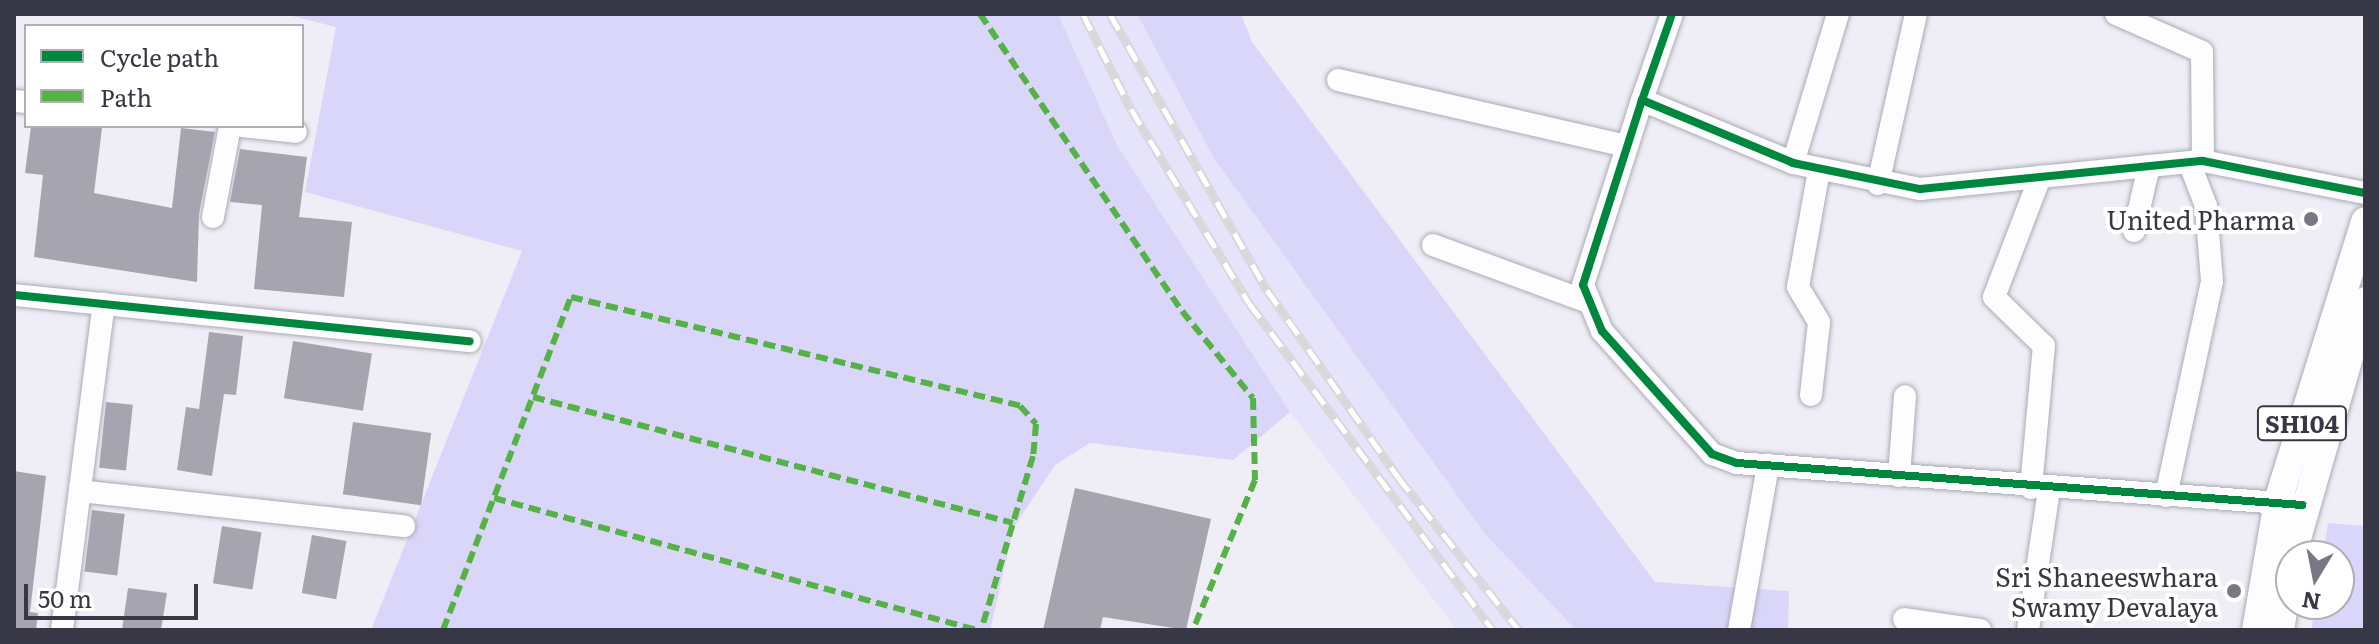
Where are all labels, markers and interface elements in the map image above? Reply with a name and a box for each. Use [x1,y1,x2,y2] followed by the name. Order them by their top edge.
[24,24,304,128] legend
[100,39,219,74] text: Cycle path
[100,79,152,114] text: Path
[2106,203,2295,235] place label: United Pharma
[2302,210,2320,228] marker: United Pharma
[2256,403,2348,443] road number: SH104
[2275,540,2355,620] north arrow
[1995,560,2218,622] place label: Sri Shaneeswhara Swamy Devalaya
[28,568,202,618] scale bar
[38,580,92,615] text: 50 m
[2225,582,2243,600] marker: Sri Shaneeswhara Swamy Devalaya
[2299,584,2323,620] text: N

